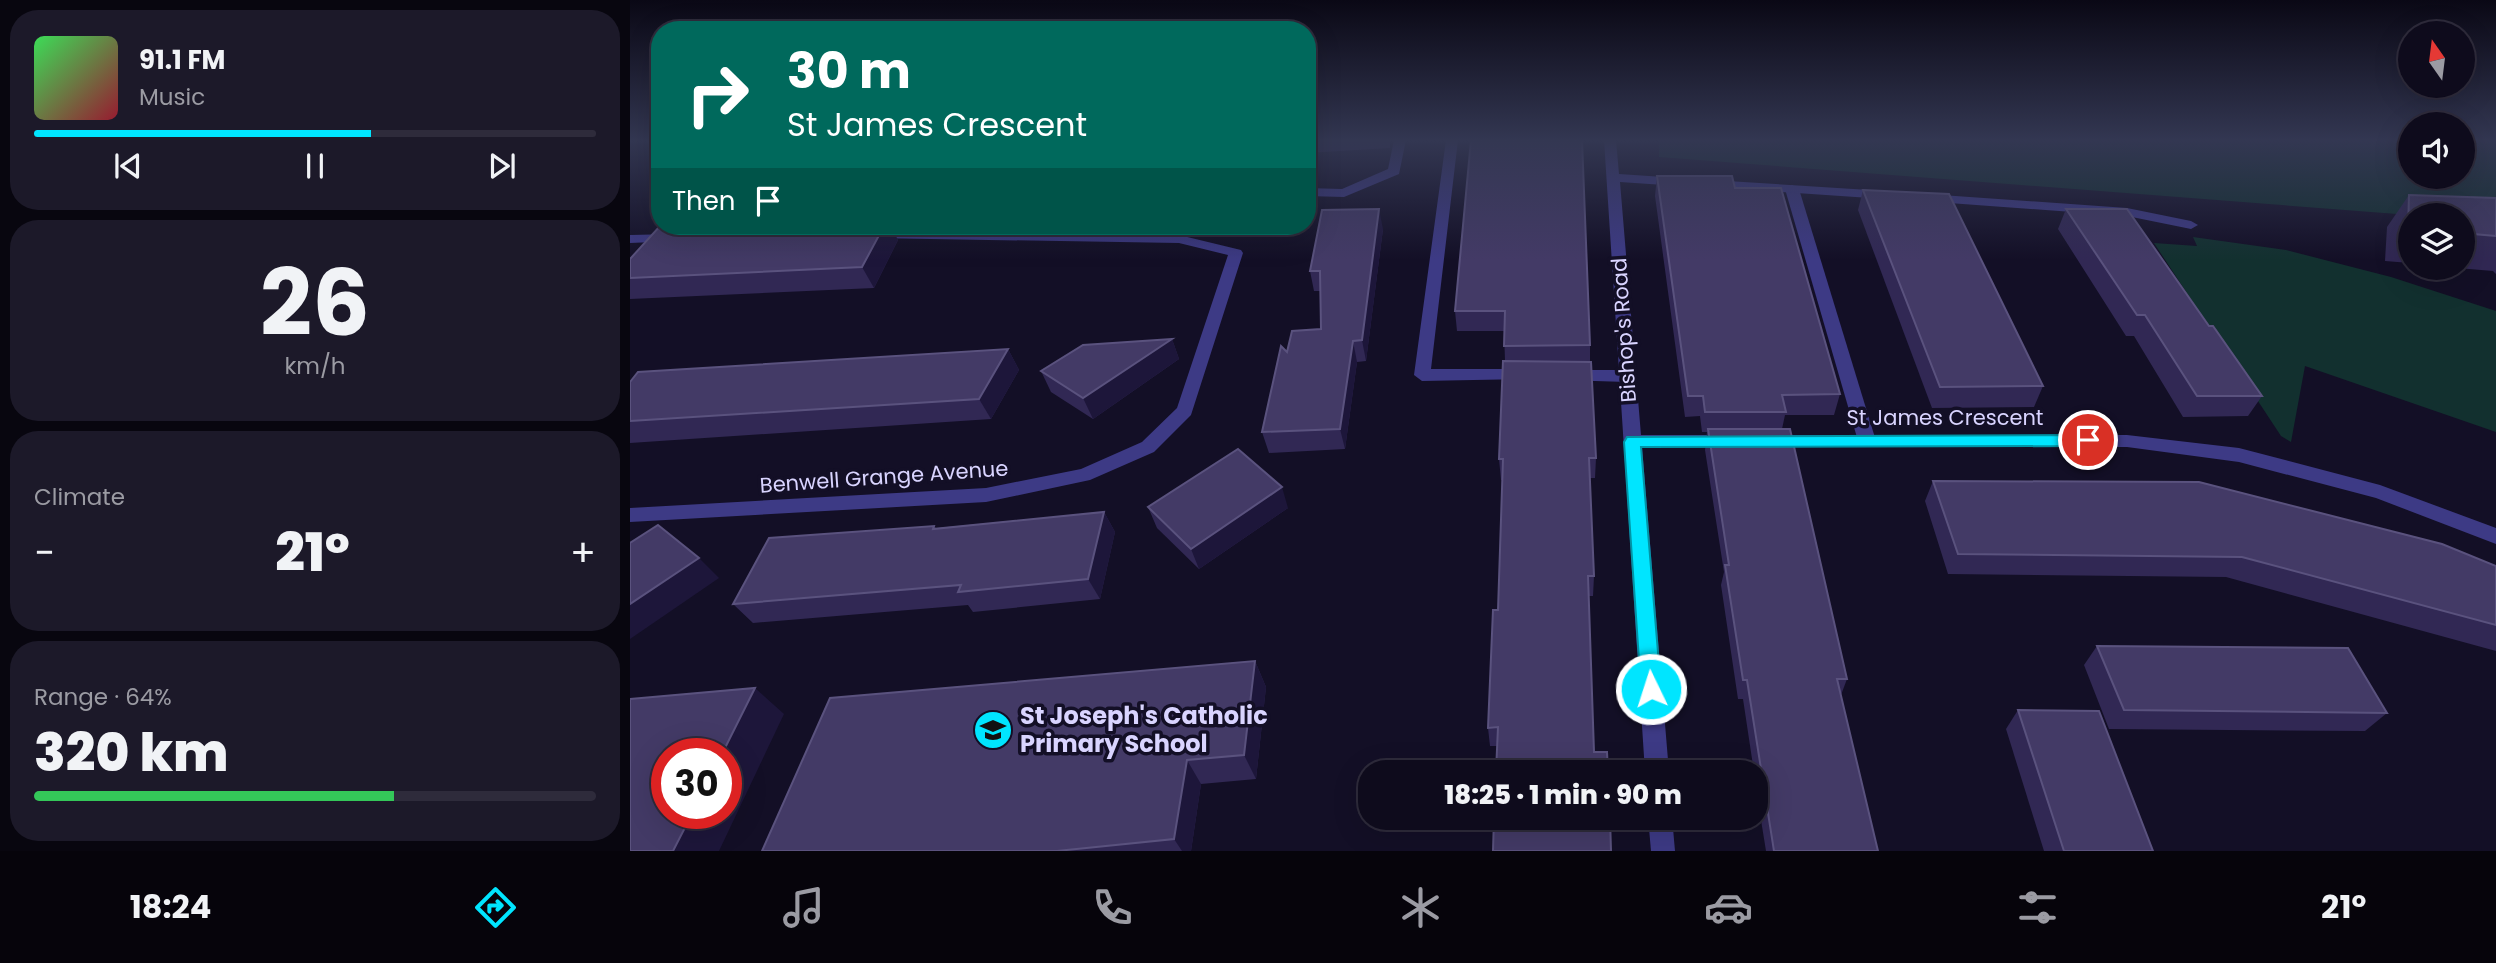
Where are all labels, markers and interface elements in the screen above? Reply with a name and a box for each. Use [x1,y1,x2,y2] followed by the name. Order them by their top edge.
[2398,21,2474,98] north arrow
[2398,21,2475,280] map controls
[787,37,911,105] text: 30 m
[139,42,225,78] text: 91.1 FM
[672,49,763,140] icon: right
[139,81,205,113] text: Music
[787,102,1087,147] text: St James Crescent
[2398,112,2475,189] button: sound
[109,147,147,185] icon: previous
[296,147,334,185] icon: pause
[483,147,521,185] icon: next
[749,182,787,220] icon: arrive
[672,183,735,219] text: Then
[2398,203,2475,280] button: layers
[260,239,370,367] text: 26
[1604,257,1643,403] street label: Bishop's Road
[284,350,346,382] text: km/h
[1846,403,2044,432] street label: St James Crescent
[2058,410,2118,470] pin
[2069,421,2107,459] icon: arrive
[759,453,1009,500] street label: Benwell Grange Avenue
[34,481,125,513] text: Climate
[275,516,350,589] text: 21°
[34,526,55,579] text: −
[570,526,596,579] text: +
[1614,652,1688,726] position arrow
[34,681,172,713] text: Range · 64%
[1020,699,1268,760] place label: St Joseph's Catholic Primary School
[972,709,1014,751] school or university icon: St Joseph's Catholic Primary School
[34,716,229,789] text: 320 km
[651,738,742,829] speed limit sign: 30
[1444,777,1682,813] text: 18:25 · 1 min · 90 m
[471,883,520,932] icon: directions
[779,883,828,932] icon: music
[1088,883,1137,932] icon: phone
[1396,883,1445,932] icon: climate
[1704,883,1753,932] icon: car
[2013,883,2062,932] icon: filters
[130,884,211,929] text: 18:24
[2321,884,2366,929] text: 21°

